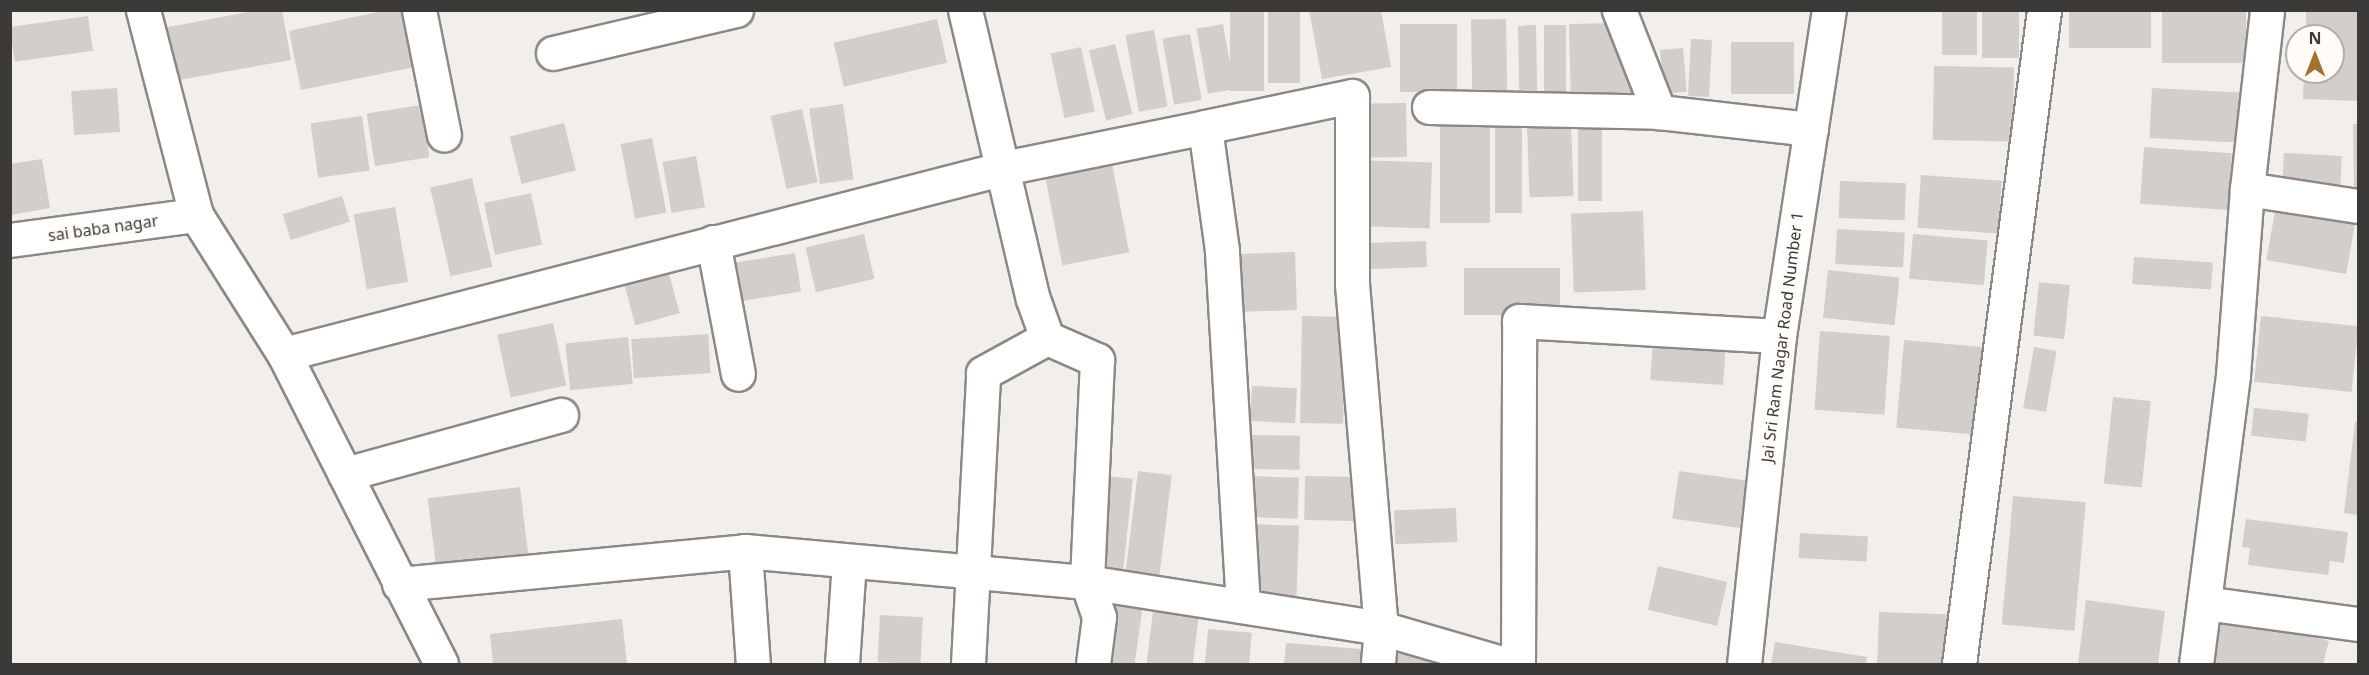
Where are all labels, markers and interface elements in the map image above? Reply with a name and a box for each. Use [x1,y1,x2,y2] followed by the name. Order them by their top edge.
[2285,24,2345,84] north arrow
[2308,27,2322,49] text: N
[47,211,159,245] street label: sai baba nagar
[1757,211,1807,463] street label: Jai Sri Ram Nagar Road Number 1

